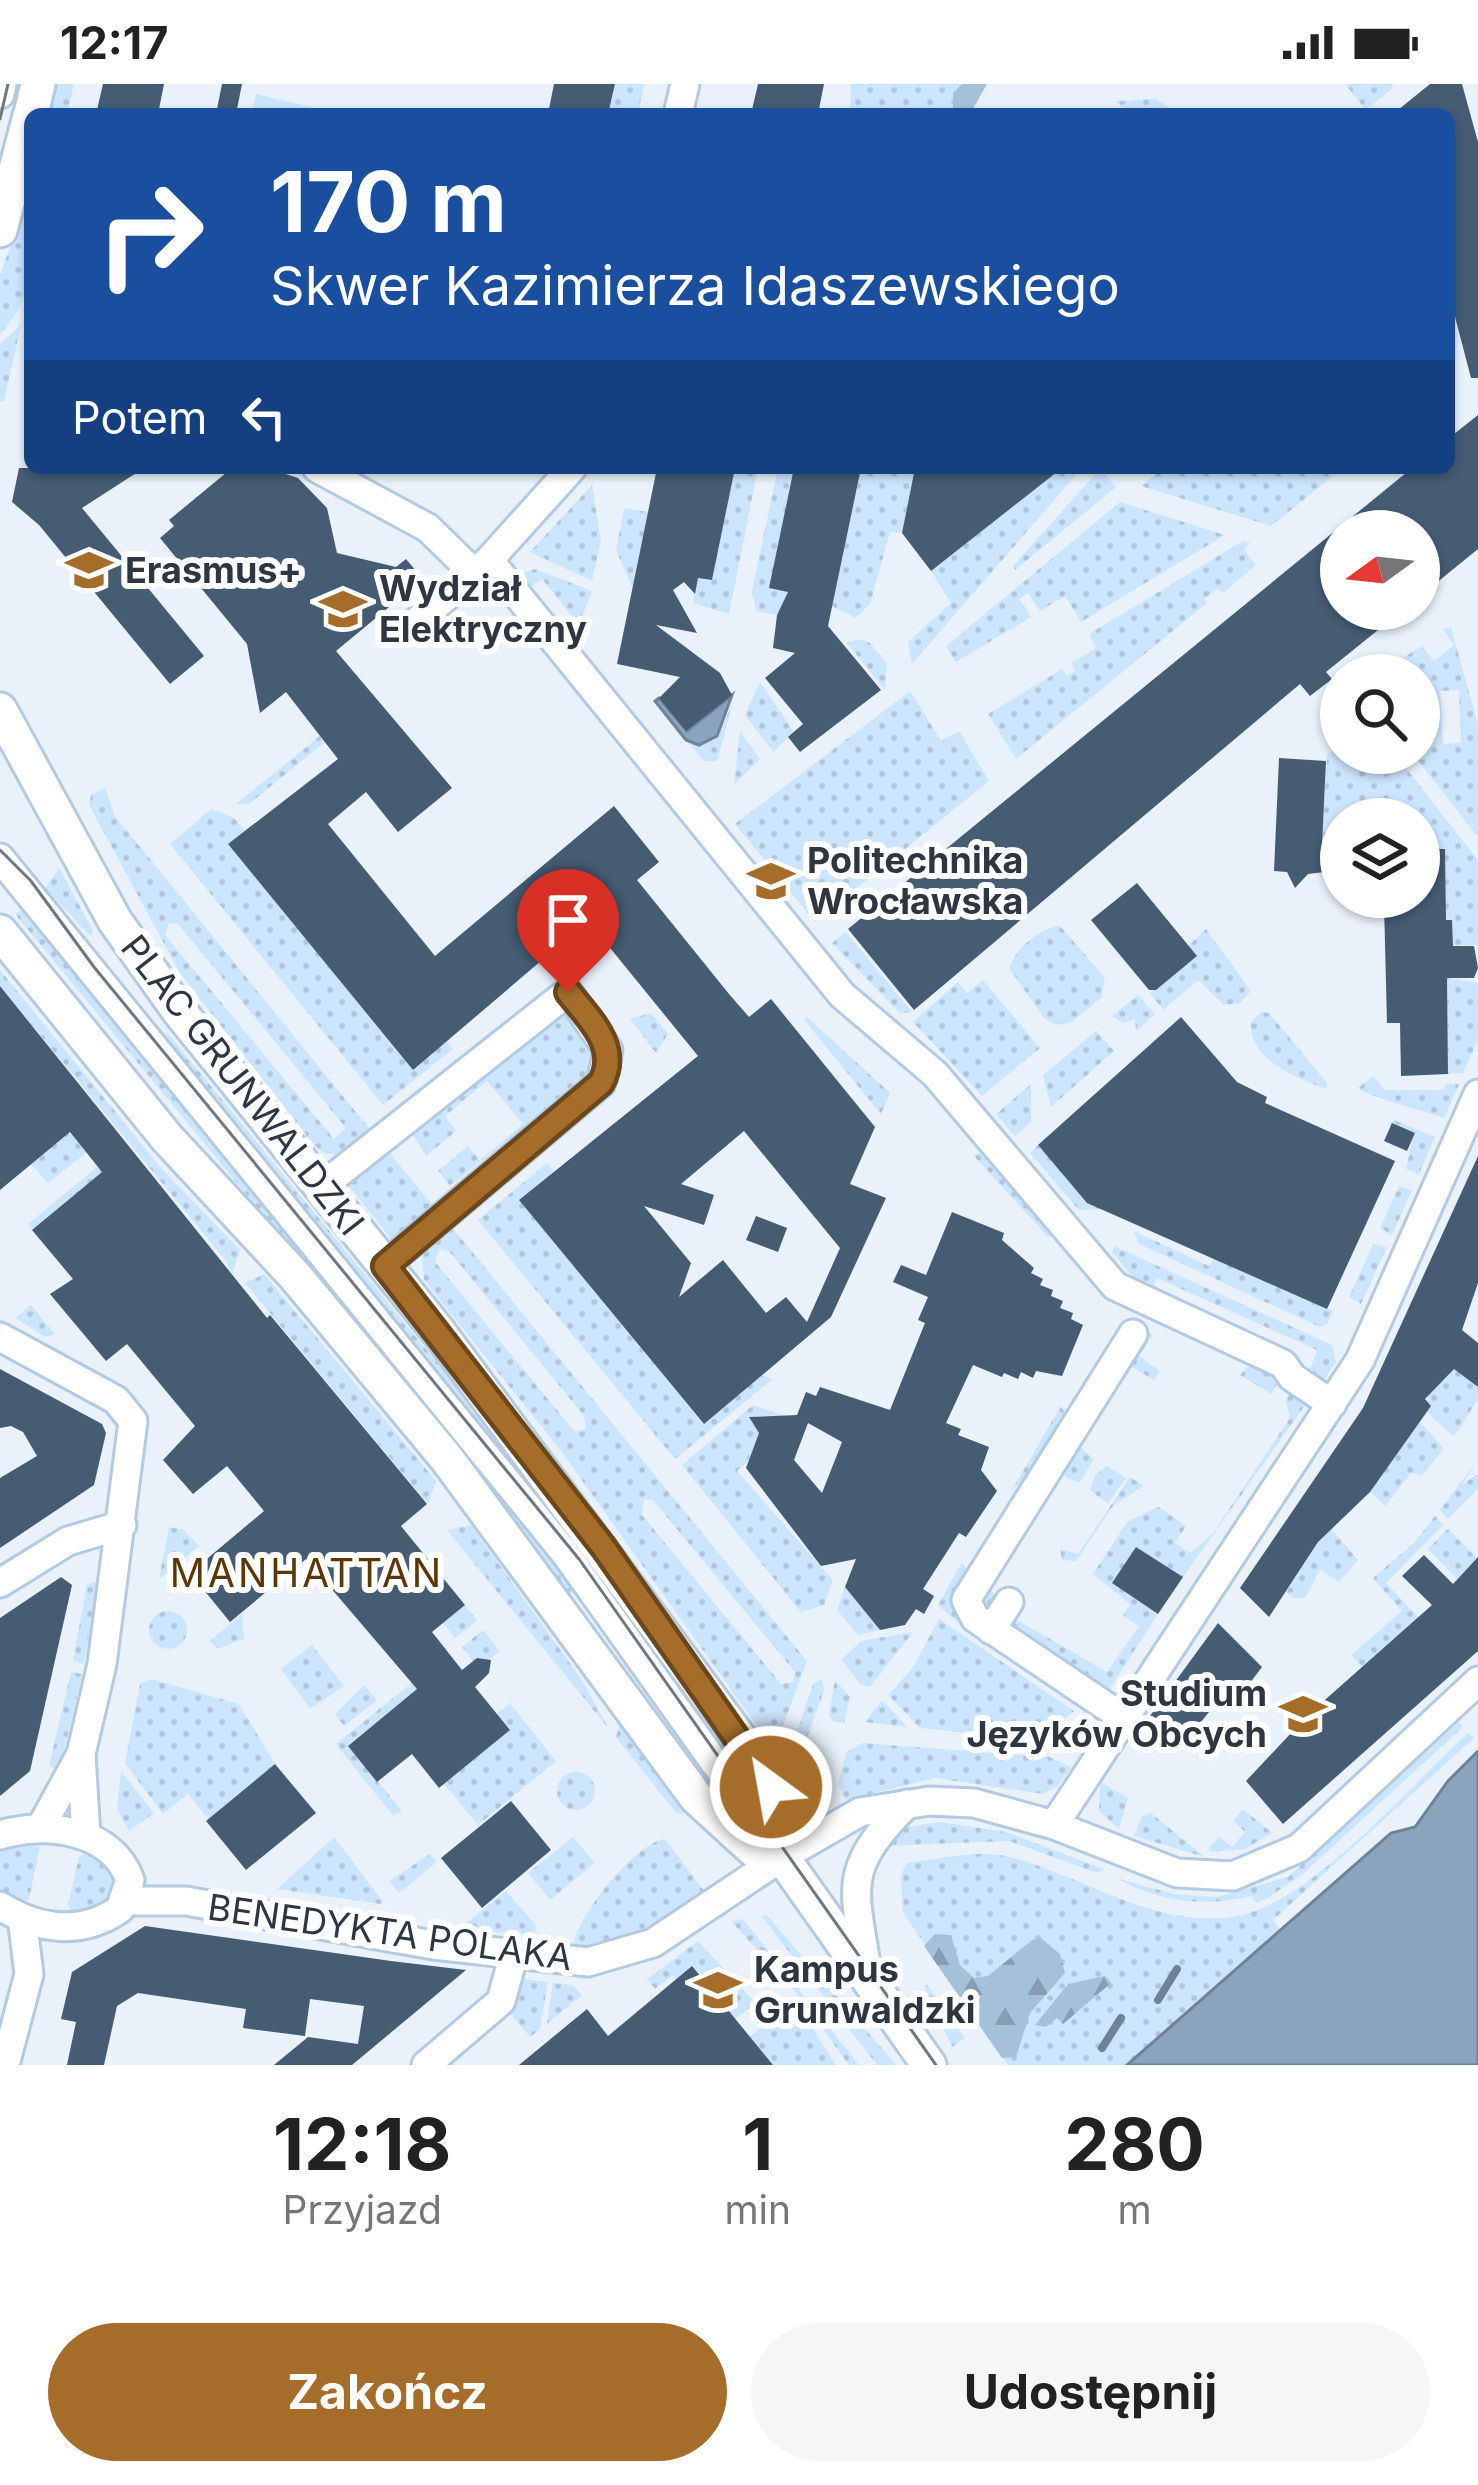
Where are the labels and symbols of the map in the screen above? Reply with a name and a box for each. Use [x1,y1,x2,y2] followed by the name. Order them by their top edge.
[1320,510,1440,630] north arrow
[64,545,114,595] school or university icon: Erasmus+
[125,548,302,592] place label: Erasmus+
[379,566,587,651] place label: Wydział Elektryczny
[318,584,368,634] school or university icon: Wydział Elektryczny
[807,838,1023,923] place label: Politechnika Wrocławska
[746,856,796,906] school or university icon: Politechnika Wrocławska
[517,869,619,992] pin
[112,926,374,1244] street label: PLAC GRUNWALDZKI
[170,1549,444,1596] district label: MANHATTAN
[966,1671,1267,1756] place label: Studium Języków Obcych
[1278,1689,1328,1739] school or university icon: Studium Języków Obcych
[708,1724,834,1850] position arrow
[205,1885,575,1979] street label: BENEDYKTA POLAKA
[754,1947,976,2032] place label: Kampus Grunwaldzki
[693,1965,743,2015] school or university icon: Kampus Grunwaldzki

